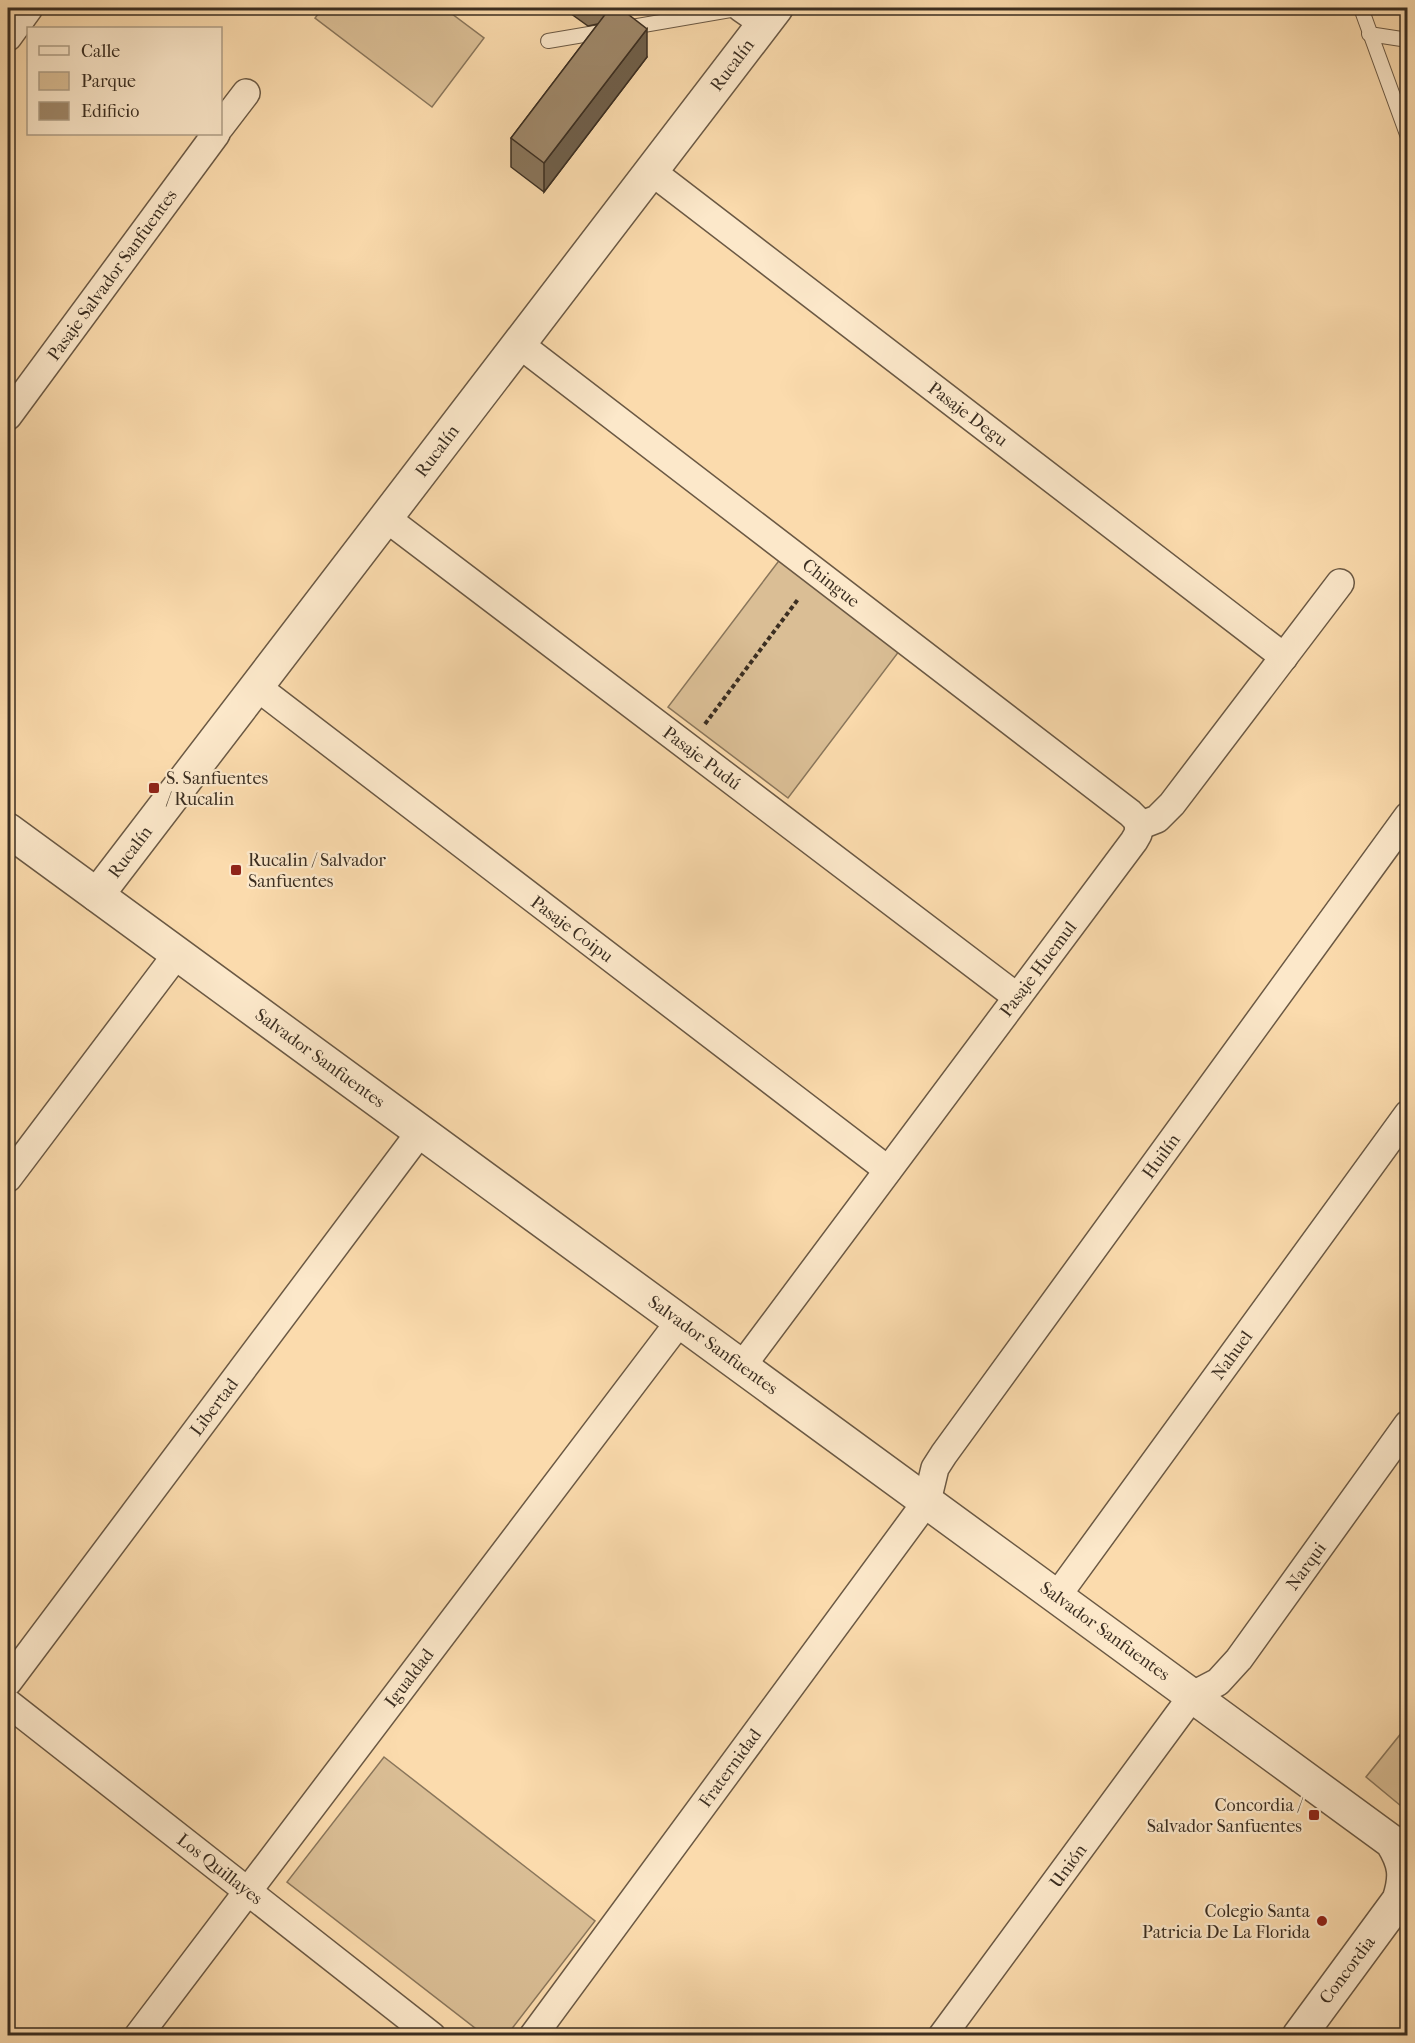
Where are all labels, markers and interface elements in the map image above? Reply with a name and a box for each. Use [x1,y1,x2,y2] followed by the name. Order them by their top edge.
[27,27,222,135] legend
[706,35,759,96] street label: Rucalín
[81,41,120,62] text: Calle
[81,71,136,92] text: Parque
[81,101,139,122] text: Edificio
[43,185,182,365] street label: Pasaje Salvador Sanfuentes
[924,378,1012,451] street label: Pasaje Degu
[411,421,464,482] street label: Rucalín
[798,555,864,612] street label: Chingue
[659,722,745,795] street label: Pasaje Pudú
[165,768,268,810] place label: S. Sanfuentes / Rucalin
[147,781,161,795] marker: S. Sanfuentes / Rucalin
[104,822,157,883] street label: Rucalín
[248,850,386,892] place label: Rucalin / Salvador Sanfuentes
[229,863,243,877] marker: Rucalin / Salvador Sanfuentes
[526,892,617,967] street label: Pasaje Coipu
[996,917,1081,1021] street label: Pasaje Huemul
[251,1004,389,1113] street label: Salvador Sanfuentes
[1138,1129,1185,1183] street label: Huilín
[644,1291,782,1400] street label: Salvador Sanfuentes
[1208,1327,1257,1384] street label: Nahuel
[186,1374,243,1440] street label: Libertad
[1282,1538,1331,1594] street label: Narqui
[1036,1577,1174,1686] street label: Salvador Sanfuentes
[381,1645,438,1712] street label: Igualdad
[695,1725,766,1812] street label: Fraternidad
[1147,1795,1304,1837] place label: Concordia / Salvador Sanfuentes
[1307,1808,1321,1822] marker: Concordia / Salvador Sanfuentes
[173,1830,267,1910] street label: Los Quillayes
[1045,1840,1092,1892] street label: Unión
[1142,1901,1311,1943] place label: Colegio Santa Patricia De La Florida
[1315,1914,1329,1928] marker: Colegio Santa Patricia De La Florida
[1315,1932,1380,2008] street label: Concordia

